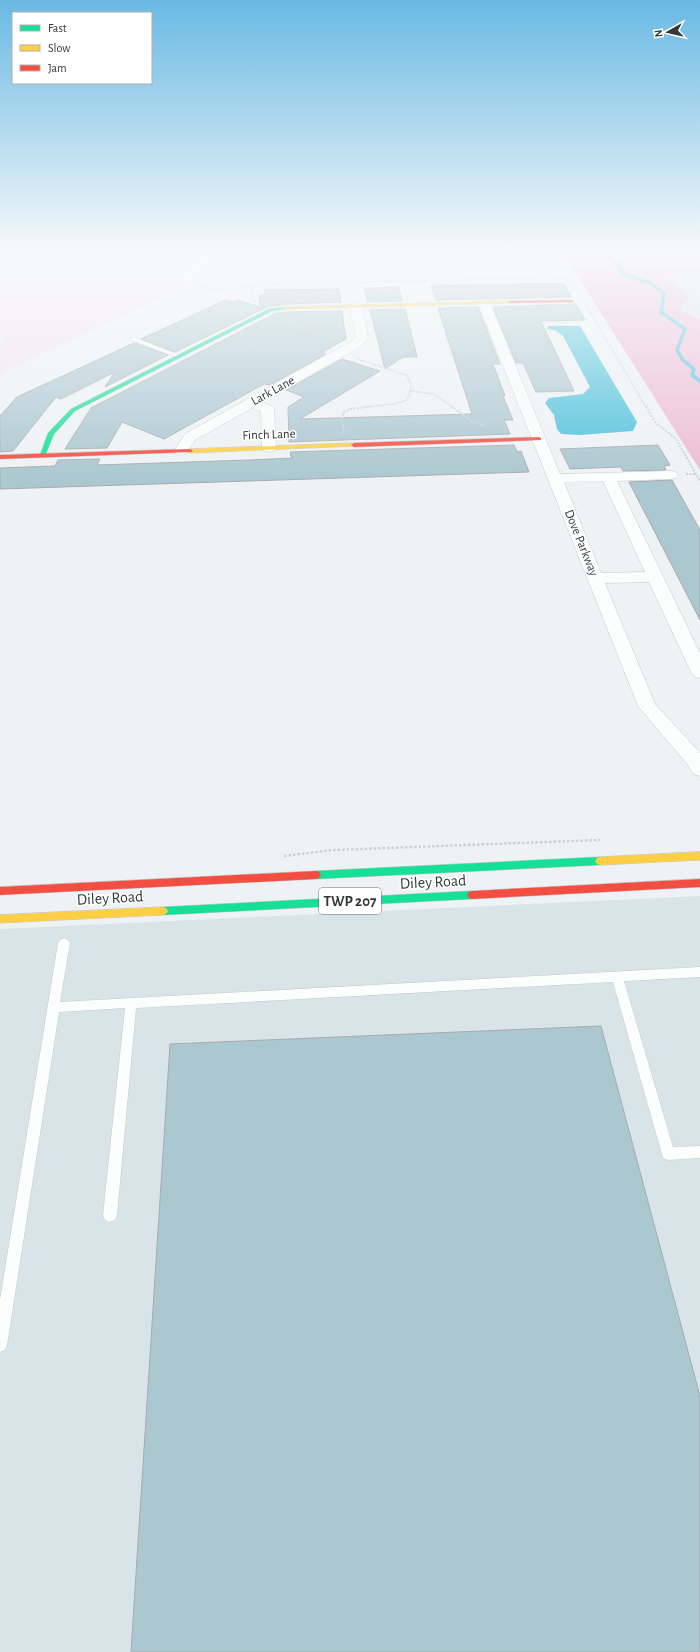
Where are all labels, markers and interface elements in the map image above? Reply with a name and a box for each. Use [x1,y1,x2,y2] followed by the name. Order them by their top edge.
[12,12,152,84] legend
[648,12,688,52] north arrow
[48,22,67,34] text: Fast
[653,29,665,38] text: N
[48,42,70,54] text: Slow
[48,62,67,74] text: Jam
[249,374,297,408] street label: Lark Lane
[242,428,296,442] street label: Finch Lane
[562,508,600,579] street label: Dove Parkway
[399,872,467,893] street label: Diley Road
[76,888,144,909] street label: Diley Road
[319,888,381,914] road number: TWP 207

